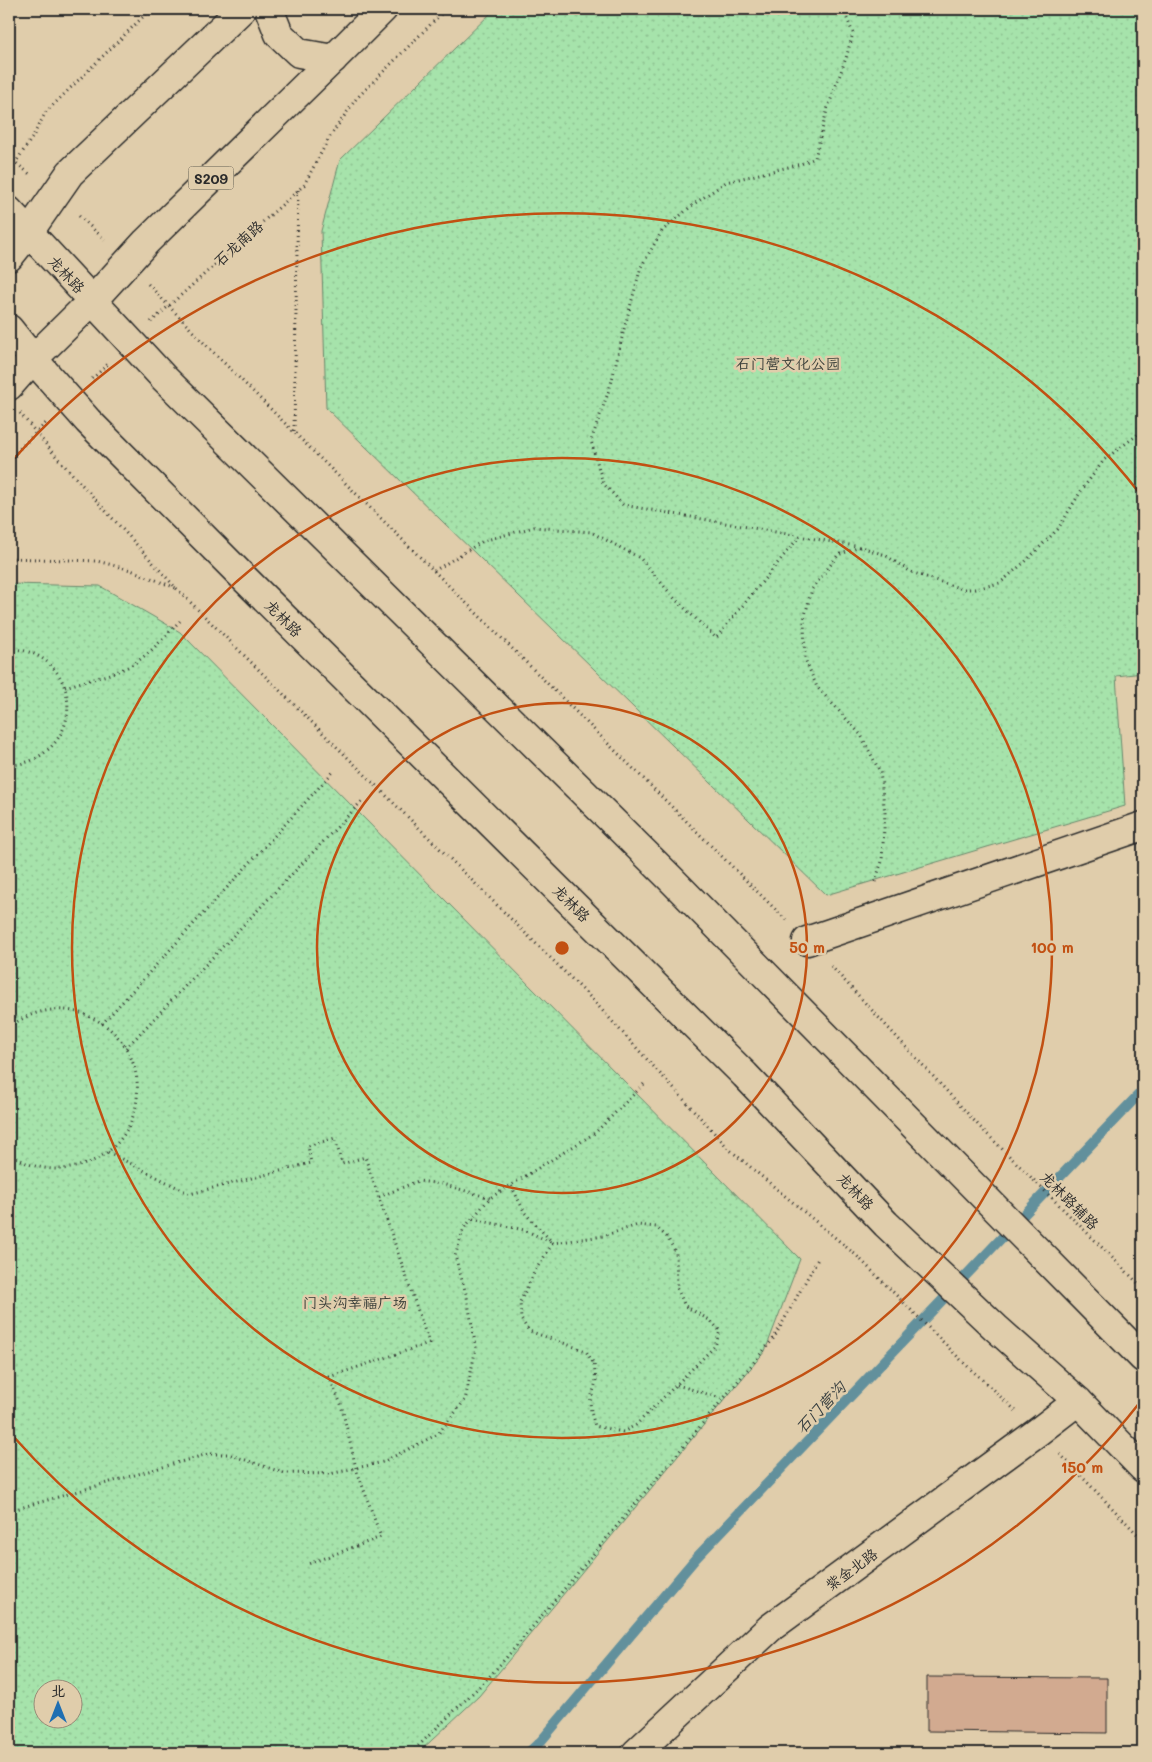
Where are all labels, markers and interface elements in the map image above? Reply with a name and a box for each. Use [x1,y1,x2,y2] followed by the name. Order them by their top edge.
[188,167,234,190] road number: S209
[209,215,267,271] street label: 石龙南路
[44,251,90,297] street label: 龙林路
[735,353,841,373] park label: 石门营文化公园
[261,595,307,641] street label: 龙林路
[549,880,595,926] street label: 龙林路
[789,937,825,957] text: 50 m
[1030,937,1074,957] text: 100 m
[553,939,571,957] centre of rings
[1036,1166,1104,1234] street label: 龙林路辅路
[833,1168,879,1214] street label: 龙林路
[302,1292,408,1312] park label: 门头沟幸福广场
[790,1375,851,1437] water label: 石门营沟
[1061,1457,1103,1477] text: 150 m
[821,1543,881,1595] street label: 紫金北路
[32,1680,82,1730] north arrow
[51,1681,65,1700] text: 北

